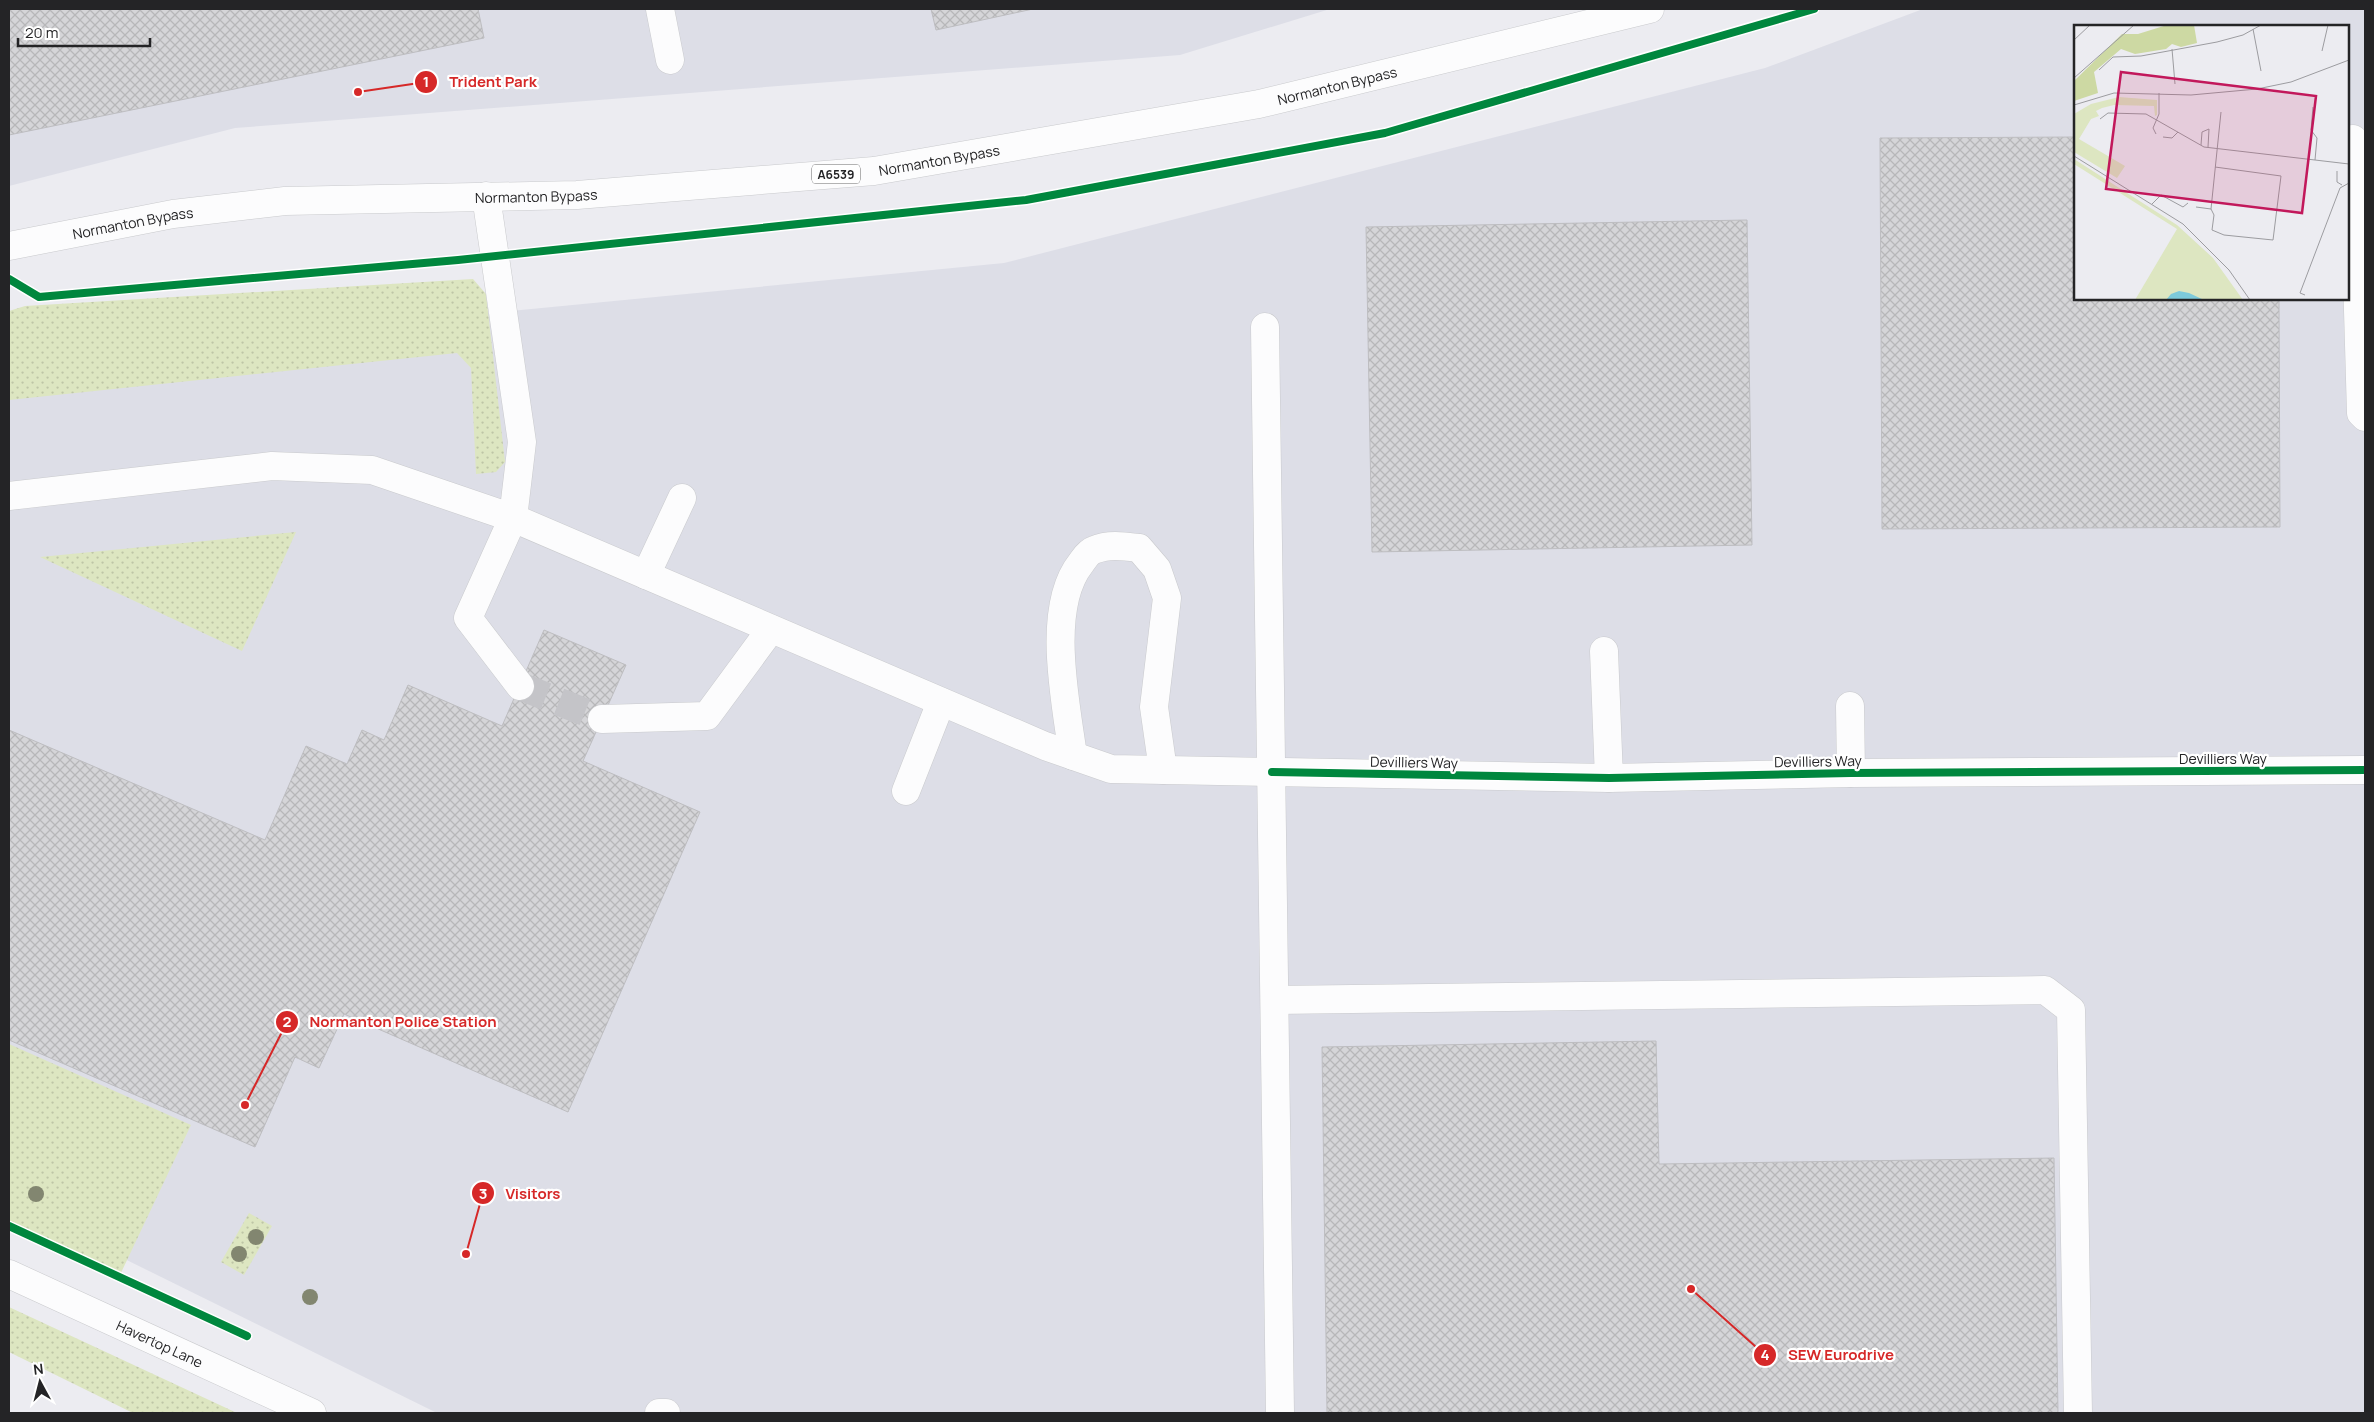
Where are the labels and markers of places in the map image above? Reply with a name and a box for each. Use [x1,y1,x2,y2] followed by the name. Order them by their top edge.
[414,67,546,97] callout: Trident Park
[274,1007,506,1037] callout: Normanton Police Station
[471,1178,571,1208] callout: Visitors
[1753,1340,1904,1370] callout: SEW Eurodrive

